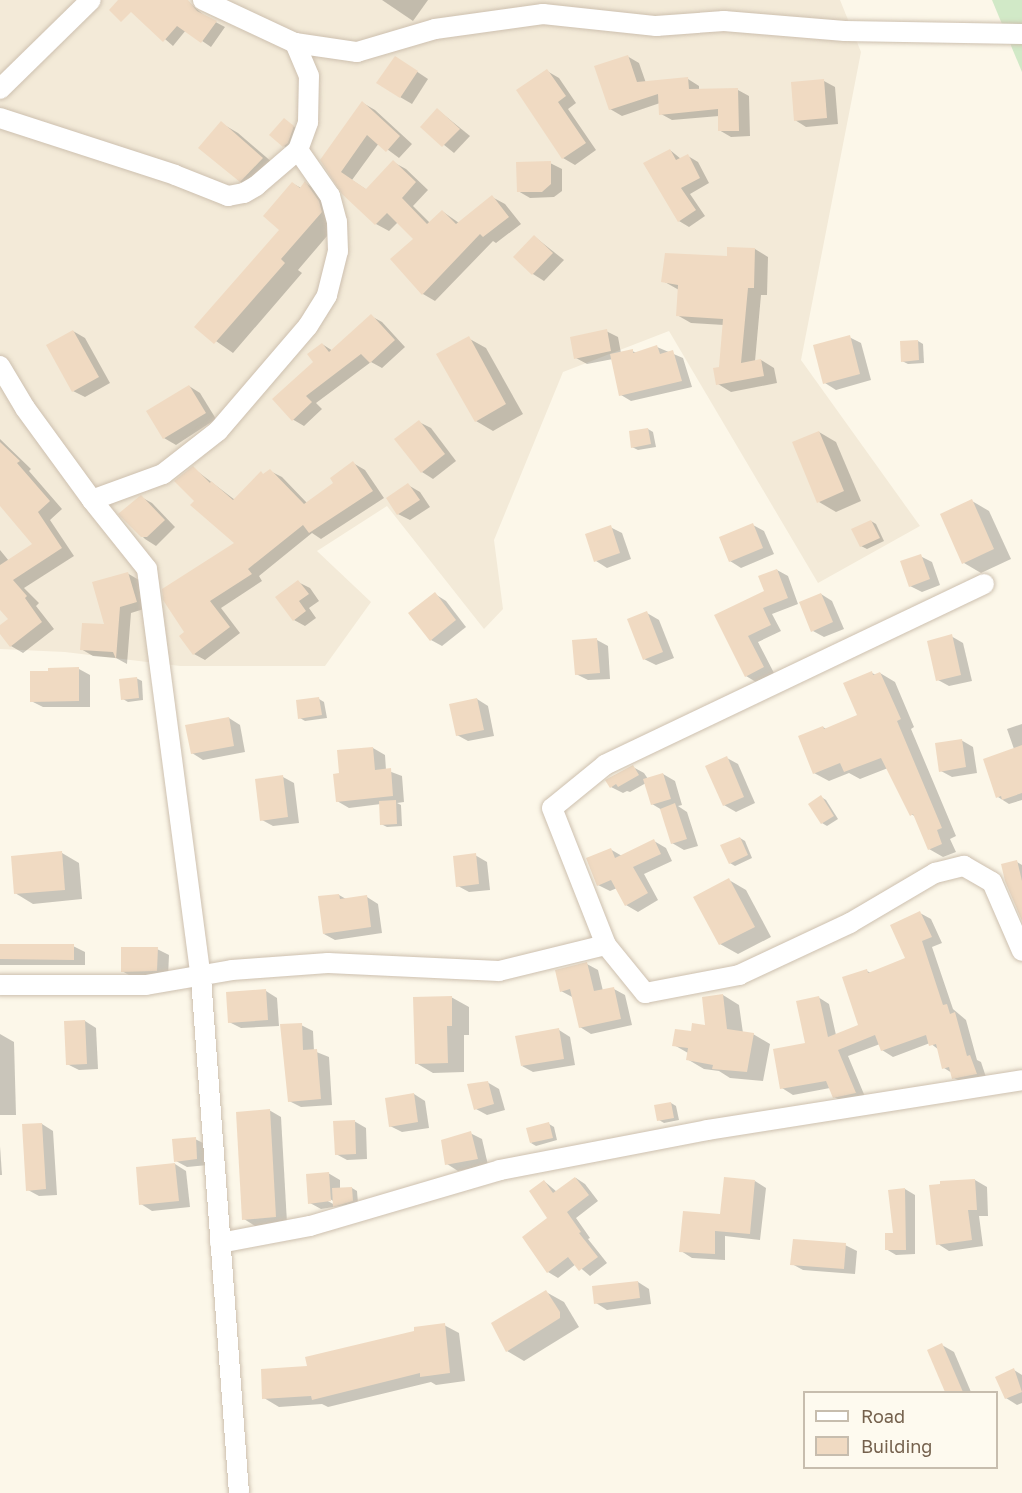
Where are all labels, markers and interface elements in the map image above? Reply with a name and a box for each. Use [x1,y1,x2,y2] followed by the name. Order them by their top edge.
[803,1391,998,1469] legend
[861,1405,905,1427] text: Road
[861,1435,932,1457] text: Building

